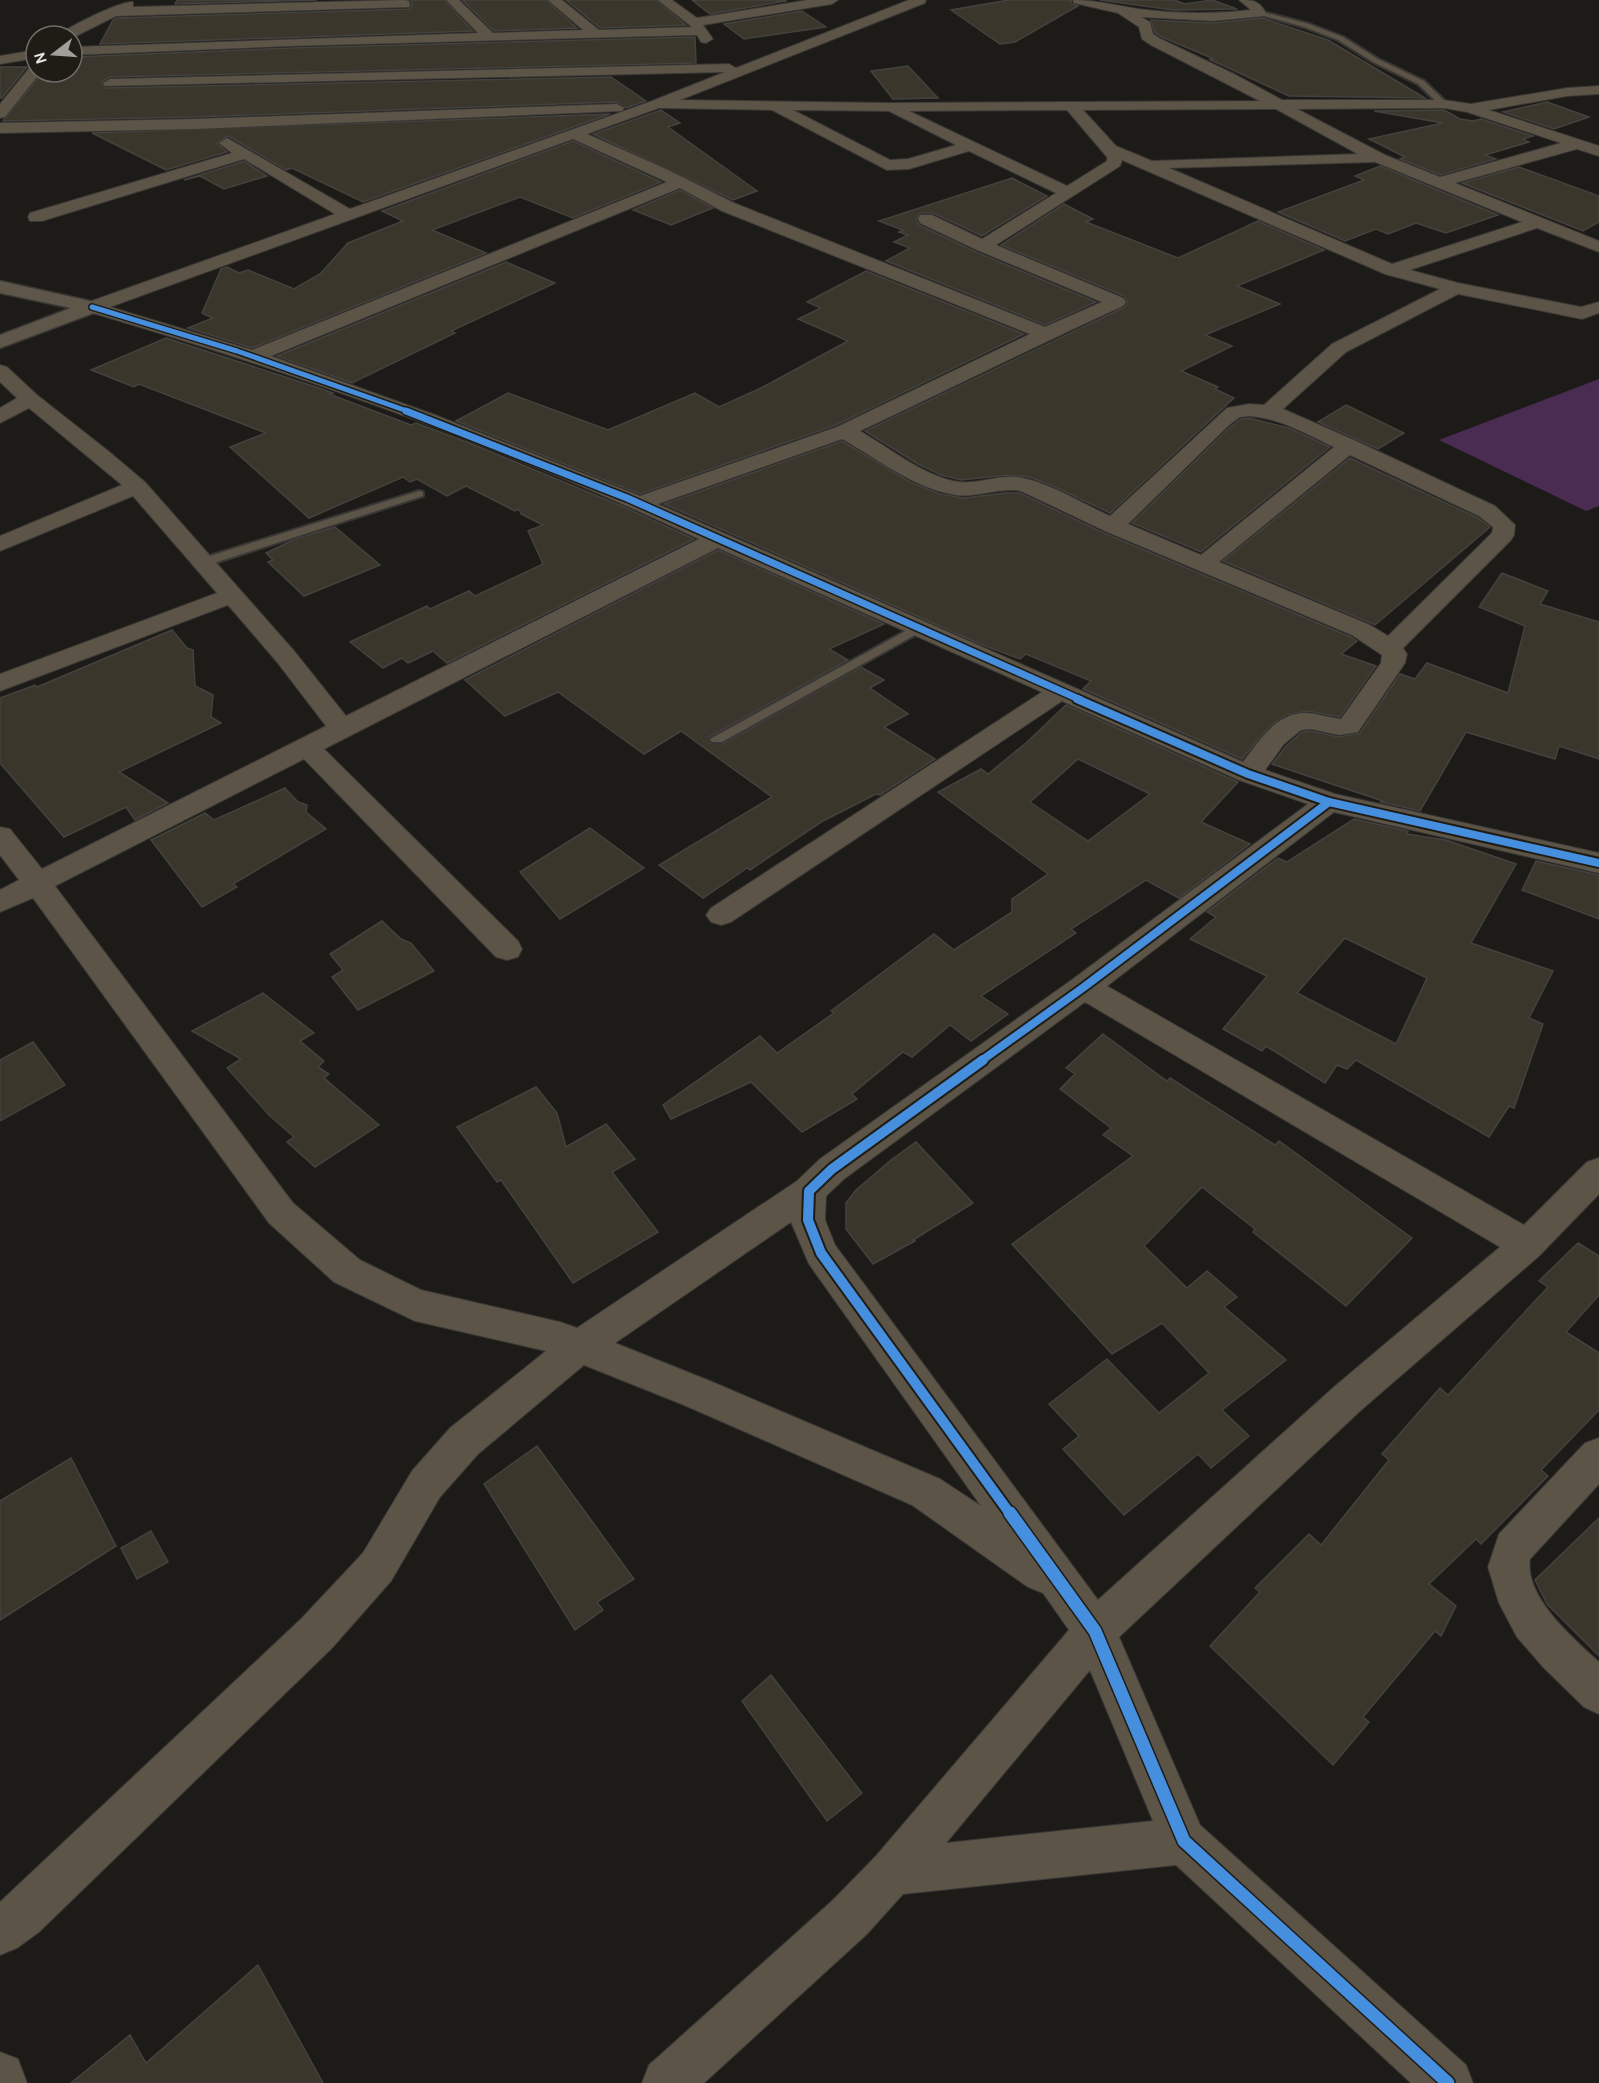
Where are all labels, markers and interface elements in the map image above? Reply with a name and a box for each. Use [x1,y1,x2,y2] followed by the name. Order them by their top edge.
[24,24,84,84] north arrow
[29,50,51,67] text: N

